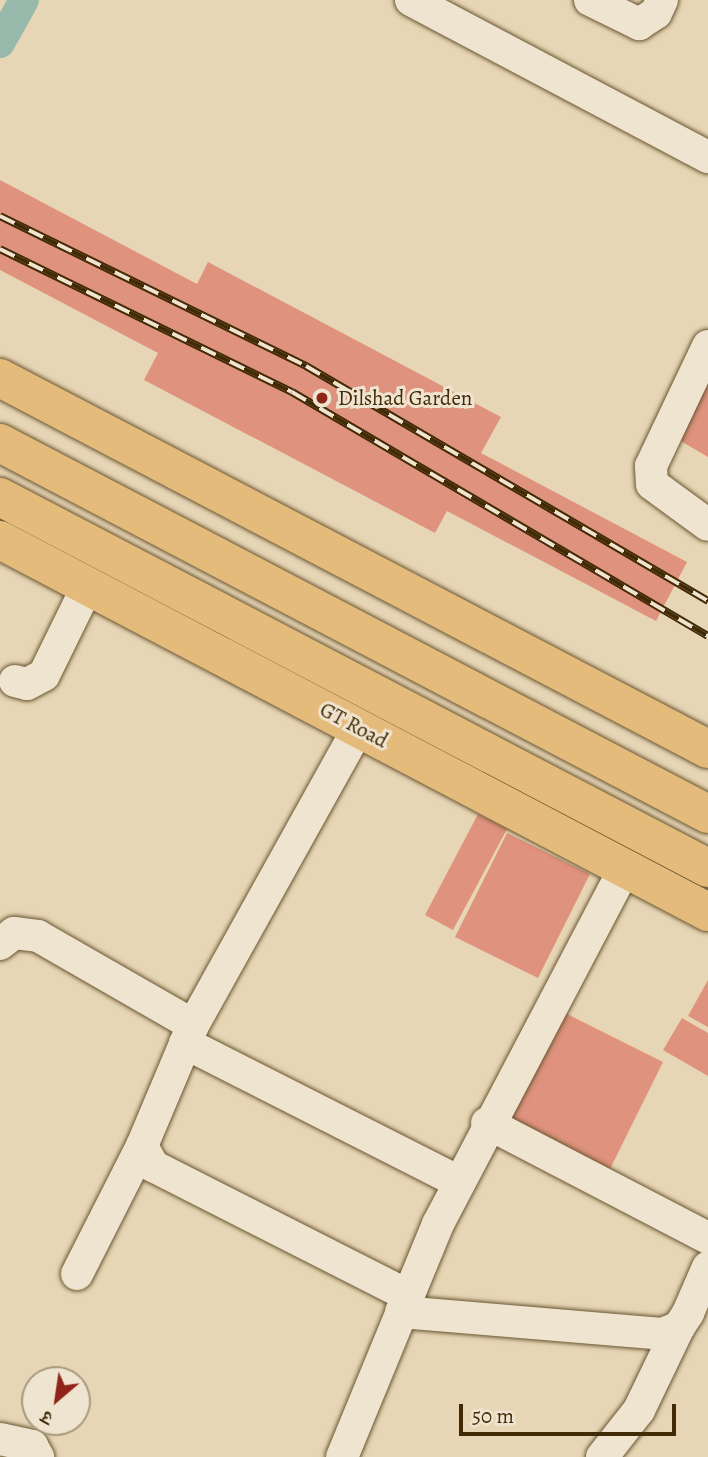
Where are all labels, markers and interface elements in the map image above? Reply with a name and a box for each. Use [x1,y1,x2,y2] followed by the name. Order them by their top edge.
[338,385,472,411] place label: Dilshad Garden
[312,388,332,408] marker: Dilshad Garden
[316,697,392,753] street label: GT Road
[21,1366,91,1436] north arrow
[463,1390,680,1434] scale bar
[472,1402,514,1430] text: 50 m
[36,1404,57,1431] text: उ

